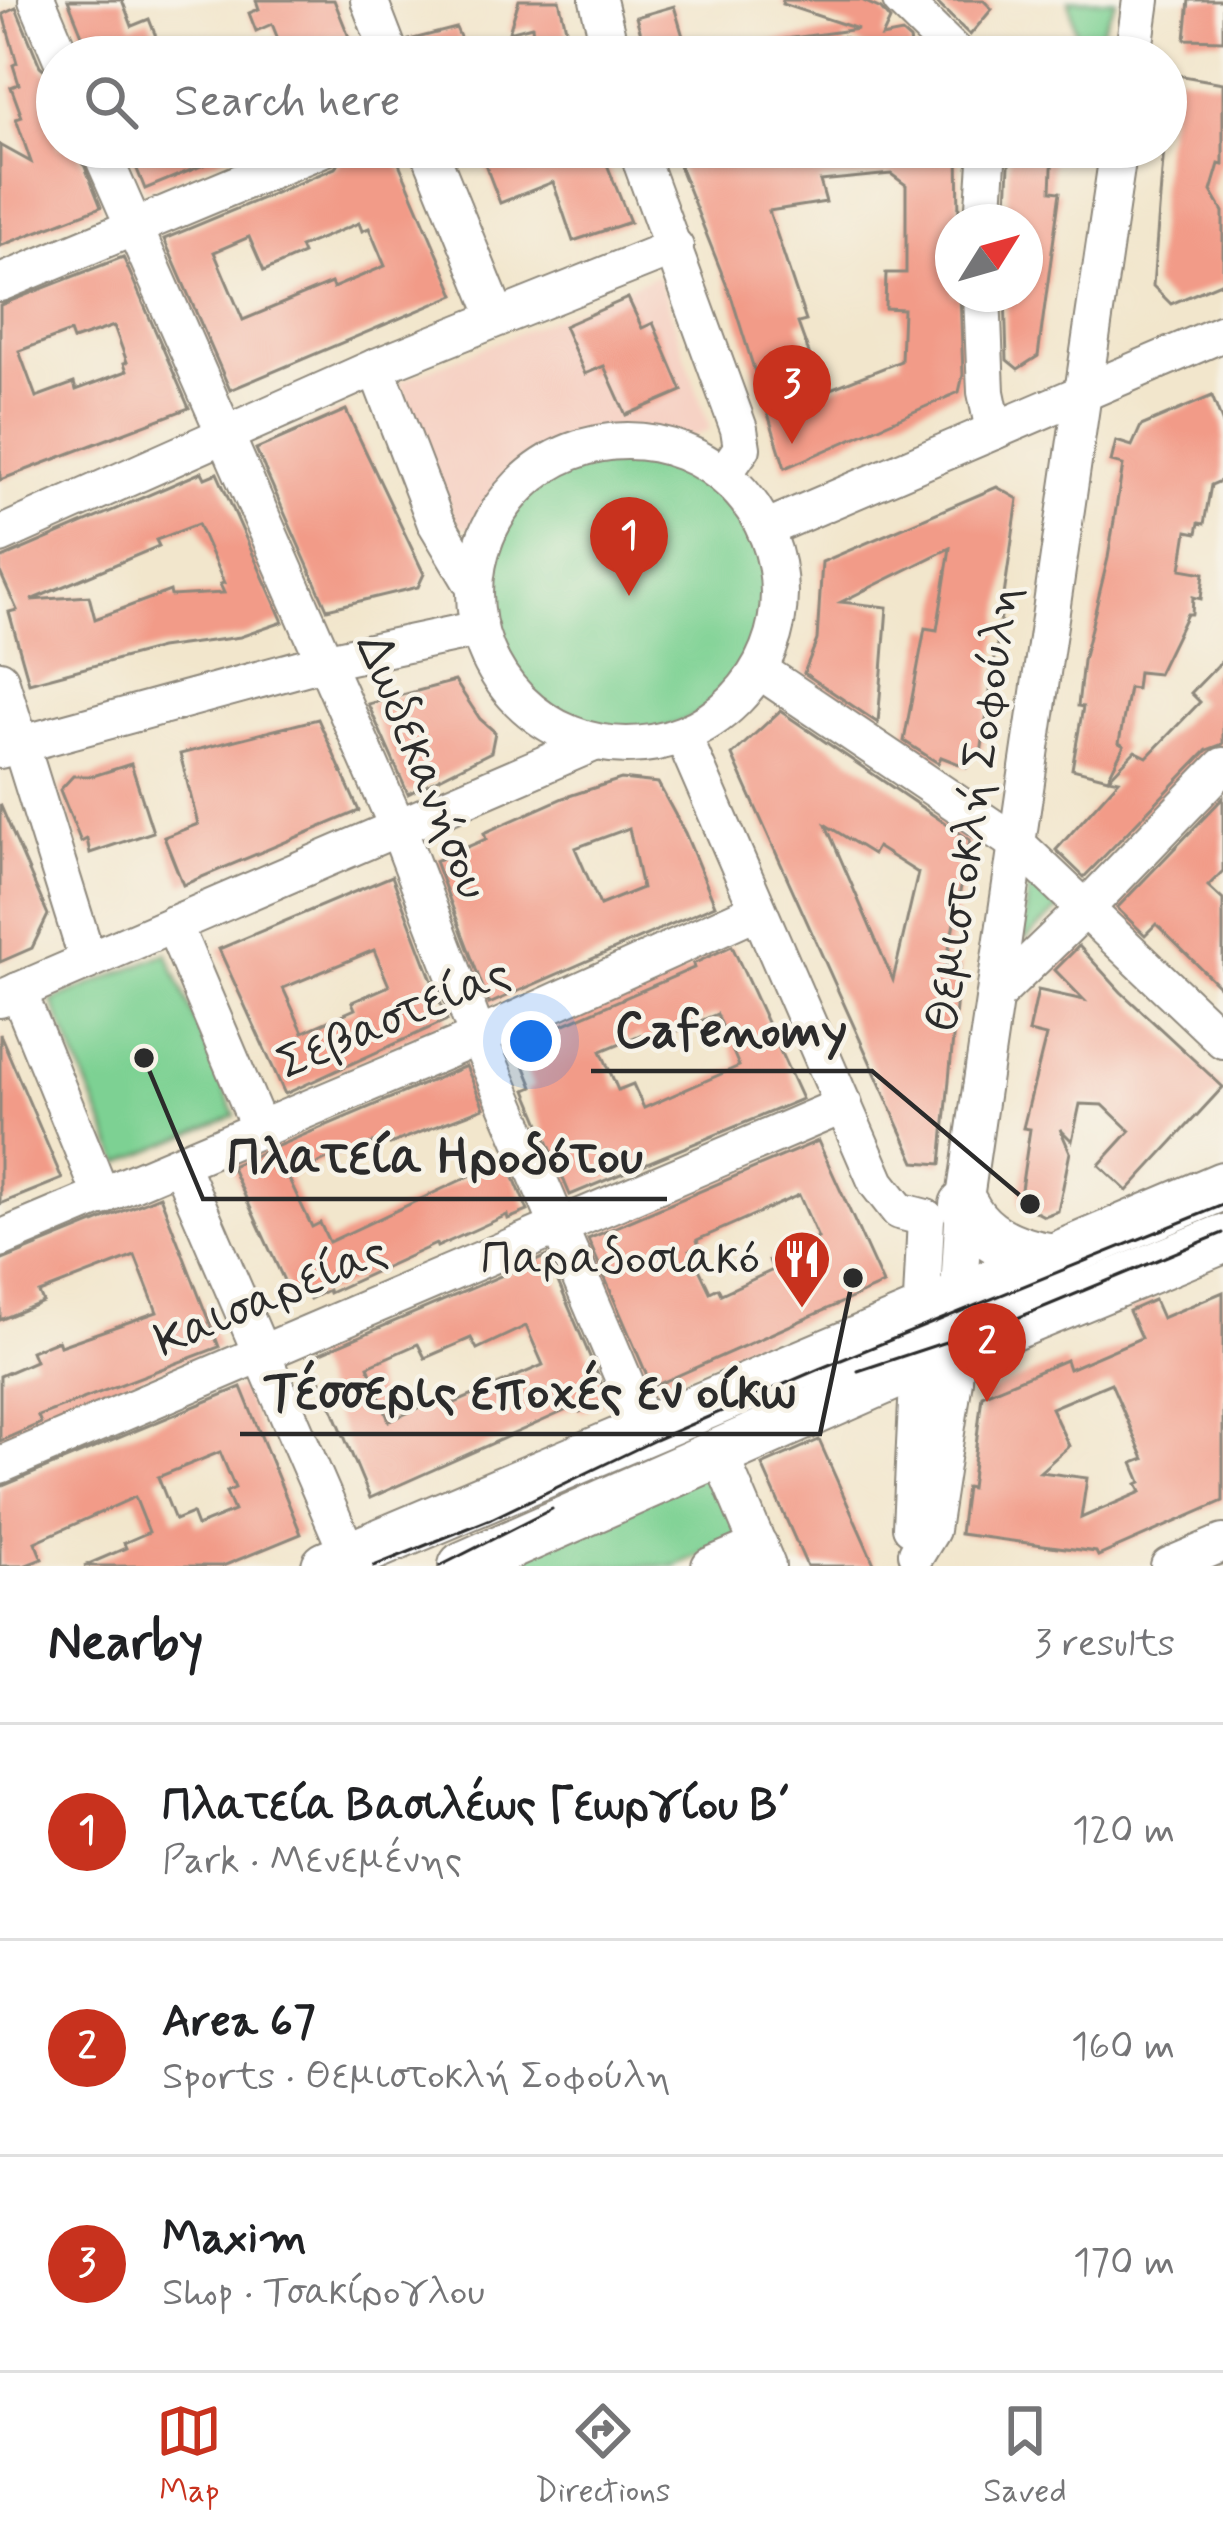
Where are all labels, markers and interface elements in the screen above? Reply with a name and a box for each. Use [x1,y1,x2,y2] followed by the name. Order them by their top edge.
[36,36,1187,168] search box
[78,69,144,135] icon: search
[174,73,401,132] text: Search here
[935,204,1043,312] north arrow
[753,345,831,444] pin: 3
[590,497,668,596] pin: 1
[911,582,1037,1036] street label: Θεμιστοκλή Σοφούλη
[340,625,504,909] street label: Δωδεκανήσου
[268,942,520,1096] street label: Σεβαστείας
[591,984,872,1071] callout: Cafenomy
[615,999,847,1065] text: Cafenomy
[501,1011,561,1071] your location
[203,1112,667,1199] callout: Πλατεία Ηροδότου
[227,1126,643,1192] text: Πλατεία Ηροδότου
[145,1220,397,1374] street label: Καισαρείας
[481,1228,760,1291] place label: Παραδοσιακό
[771,1228,833,1310] restaurant icon: Παραδοσιακό
[948,1303,1026,1402] pin: 2
[240,1347,820,1434] callout: Τέσσερις εποχές εν οίκω
[263,1359,796,1427] text: Τέσσερις εποχές εν οίκω
[48,1611,203,1677] text: Nearby
[1034,1619,1175,1670] text: 3 results
[162,1777,806,1836] text: Πλατεία Βασιλέως Γεωργίου Β΄
[78,1806,96,1857] text: 1
[1072,1806,1175,1857] text: 120 m
[162,1836,462,1887] text: Park · Μενεμένης
[162,1993,316,2052] text: Area 67
[77,2022,97,2073] text: 2
[1071,2022,1175,2073] text: 160 m
[162,2052,671,2103] text: Sports · Θεμιστοκλή Σοφούλη
[162,2209,307,2268] text: Maxim
[78,2238,96,2289] text: 3
[1073,2238,1175,2289] text: 170 m
[162,2268,485,2319] text: Shop · Τσακίρογλου
[156,2398,222,2514] tab: Map
[535,2398,671,2514] tab: Directions
[983,2398,1067,2514] tab: Saved

